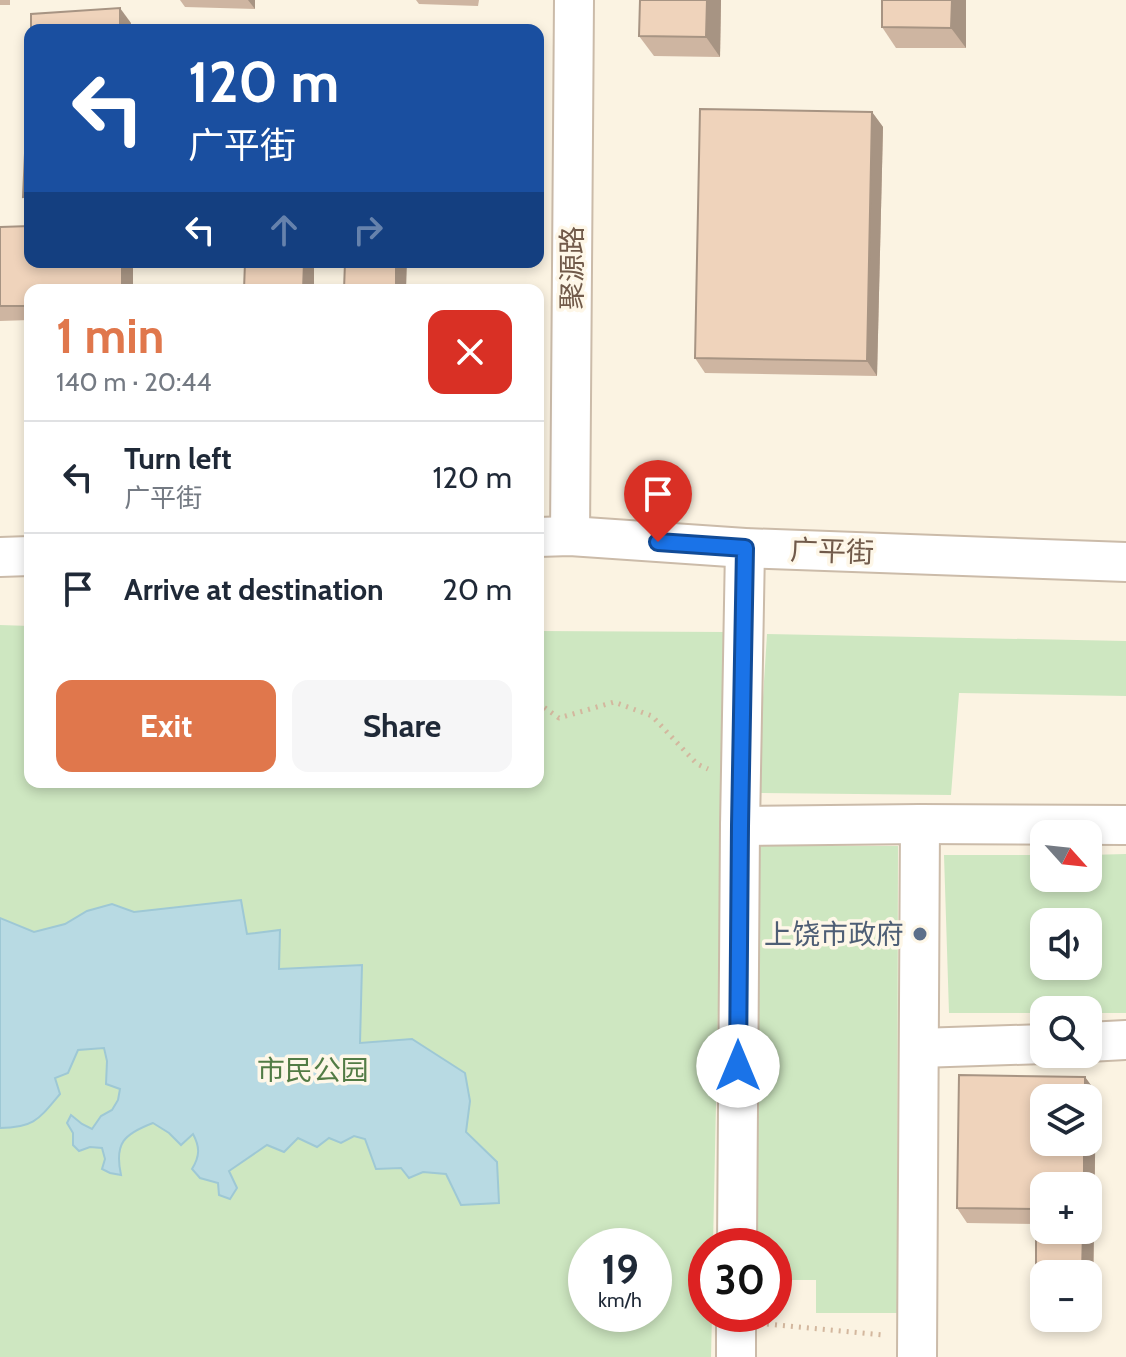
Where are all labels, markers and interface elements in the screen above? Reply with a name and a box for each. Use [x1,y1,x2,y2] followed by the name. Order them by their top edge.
[188,48,339,116] text: 120 m
[56,56,160,160] icon: left
[188,123,296,167] text: 广平街
[178,208,222,252] icon: left
[262,208,306,252] icon: ahead
[346,208,390,252] icon: right
[555,226,589,310] street label: 聚源路
[56,307,164,365] text: 1 min
[428,310,512,394] button: close
[56,366,211,398] text: 140 m · 20:44
[124,440,232,477] text: Turn left
[56,455,100,499] icon: left
[432,459,512,496] text: 120 m
[624,460,692,542] pin
[636,472,680,516] icon: arrive
[124,482,202,514] text: 广平街
[789,533,875,569] street label: 广平街
[56,567,100,611] icon: arrive
[124,571,384,608] text: Arrive at destination
[442,571,512,608] text: 20 m
[56,680,276,772] button: Exit
[292,680,512,772] button: Share
[1030,820,1102,892] north arrow
[1030,820,1102,1332] map controls
[1030,908,1102,980] button: sound
[764,917,904,951] place label: 上饶市政府
[911,925,929,943] marker: 上饶市政府
[1030,996,1102,1068] button: search
[696,1024,780,1108] position arrow
[257,1053,369,1087] park label: 市民公园
[1030,1084,1102,1156] button: layers
[1030,1172,1102,1244] button: +
[688,1228,792,1332] speed limit sign: 30
[601,1245,639,1294] text: 19
[1030,1260,1102,1332] button: −
[598,1288,642,1312] text: km/h

